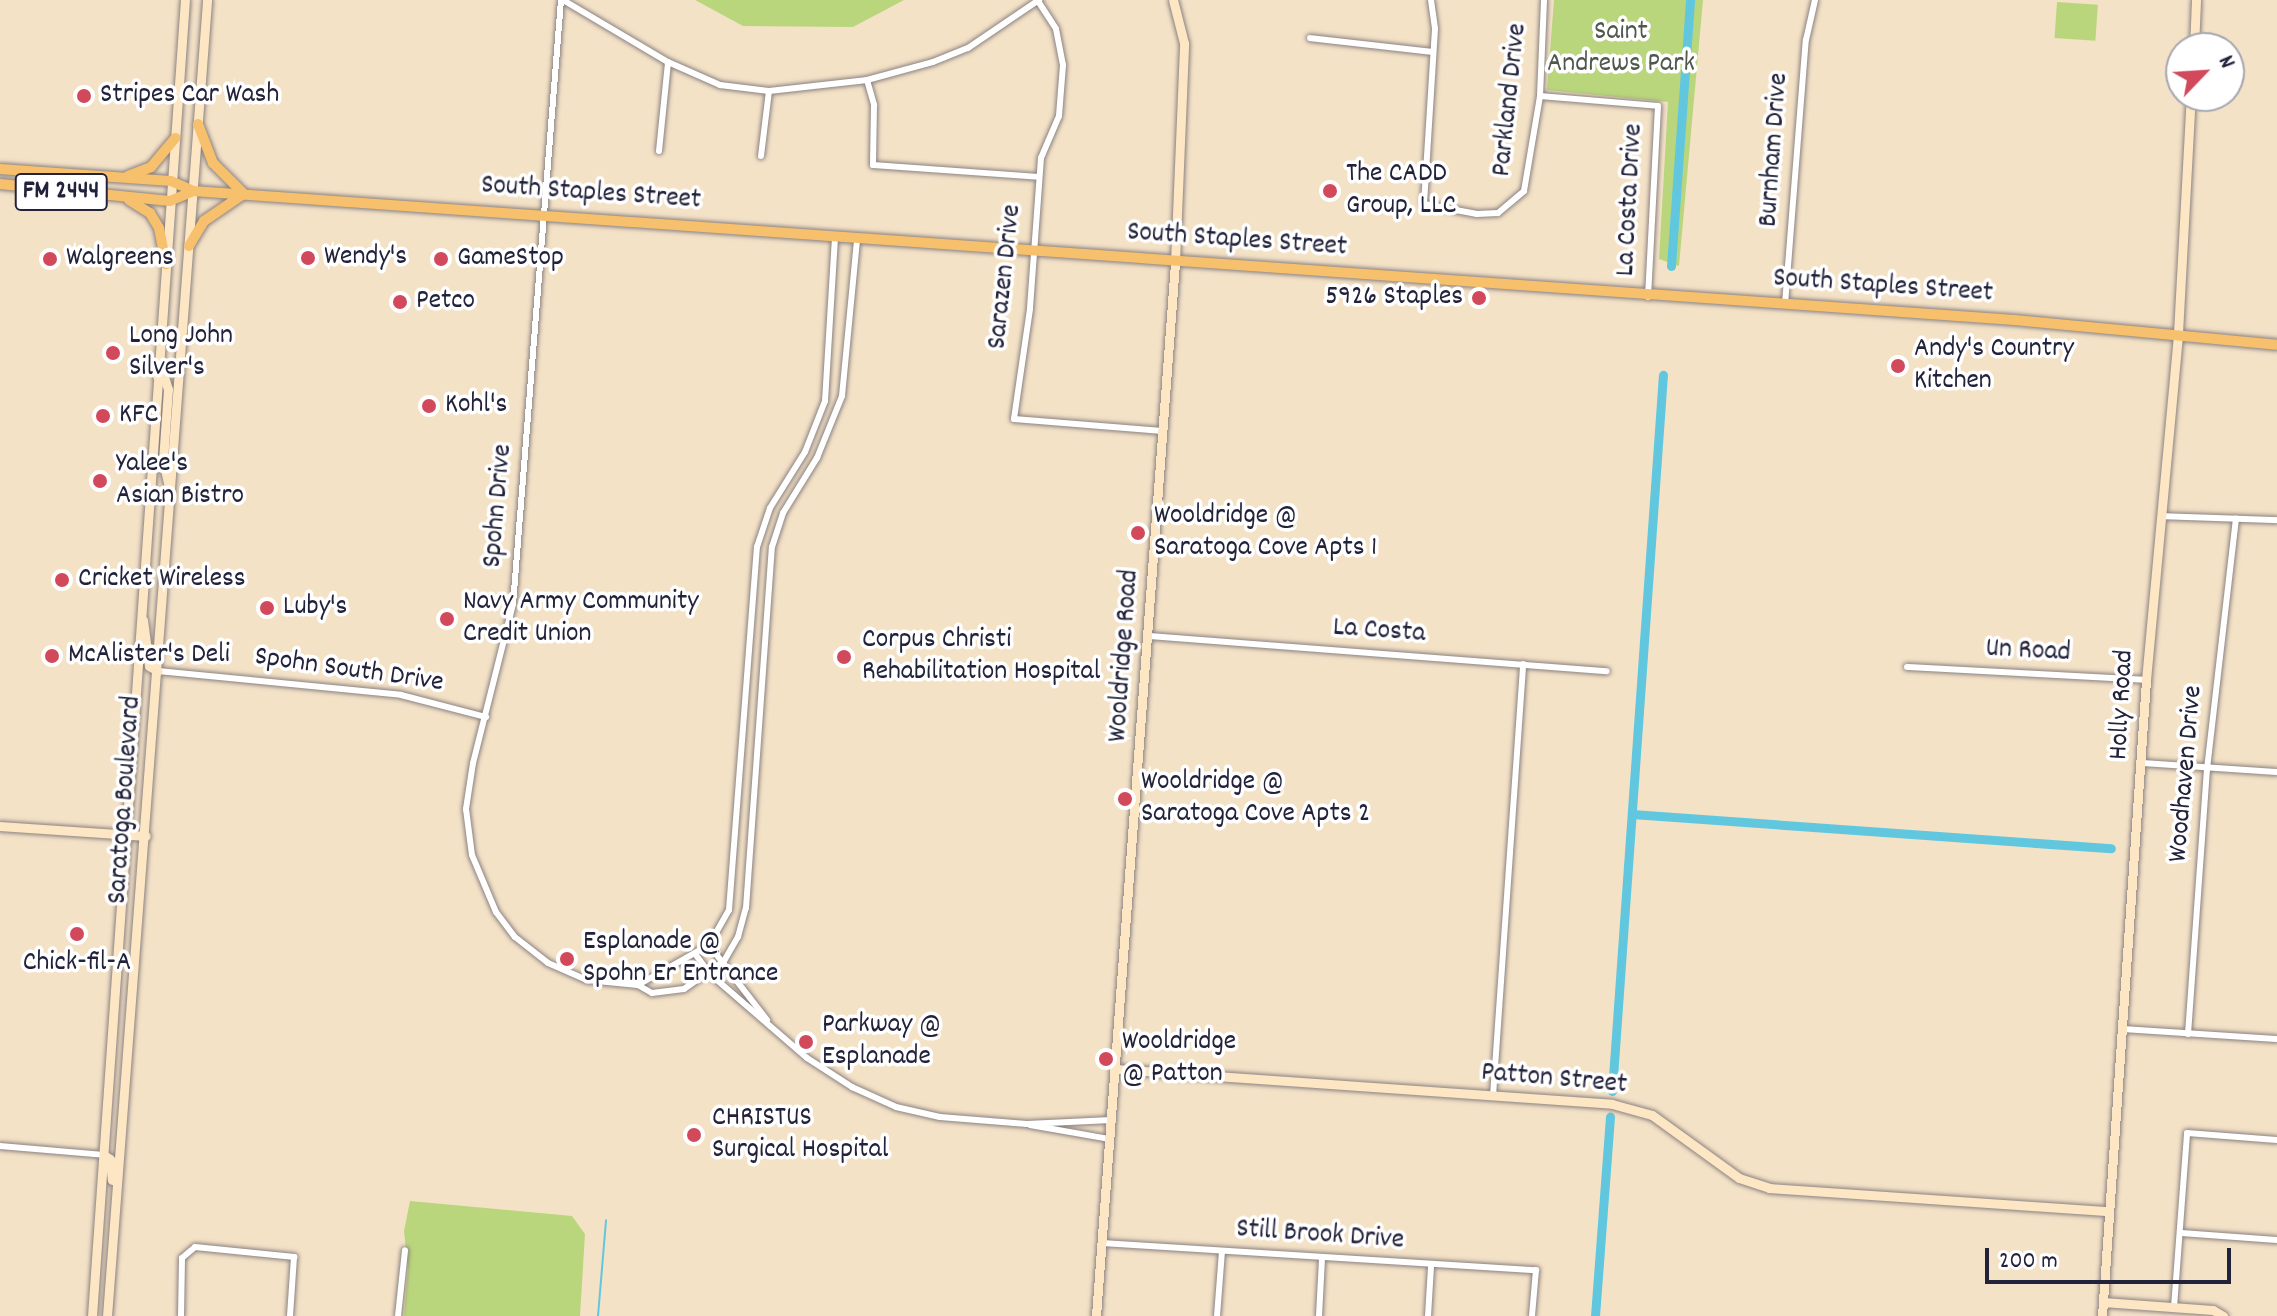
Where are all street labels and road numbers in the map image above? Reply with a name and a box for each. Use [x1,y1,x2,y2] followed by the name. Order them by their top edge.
[1486,22,1536,178] street label: Parkland Drive
[1753,72,1797,228] street label: Burnham Drive
[1610,123,1652,277] street label: La Costa Drive
[13,170,109,214] road number: FM 2444
[480,170,702,218] street label: South Staples Street
[982,203,1030,351] street label: Sarazen Drive
[1126,217,1348,265] street label: South Staples Street
[1772,263,1994,311] street label: South Staples Street
[477,443,521,569] street label: Spohn Drive
[1102,569,1148,743] street label: Wooldridge Road
[1332,612,1426,652] street label: La Costa
[1985,633,2071,671] street label: Un Road
[252,641,446,701] street label: Spohn South Drive
[2103,649,2143,761] street label: Holly Road
[2163,684,2211,864] street label: Woodhaven Drive
[102,695,150,905] street label: Saratoga Boulevard
[1480,1057,1628,1103] street label: Patton Street
[1235,1213,1405,1259] street label: Still Brook Drive

